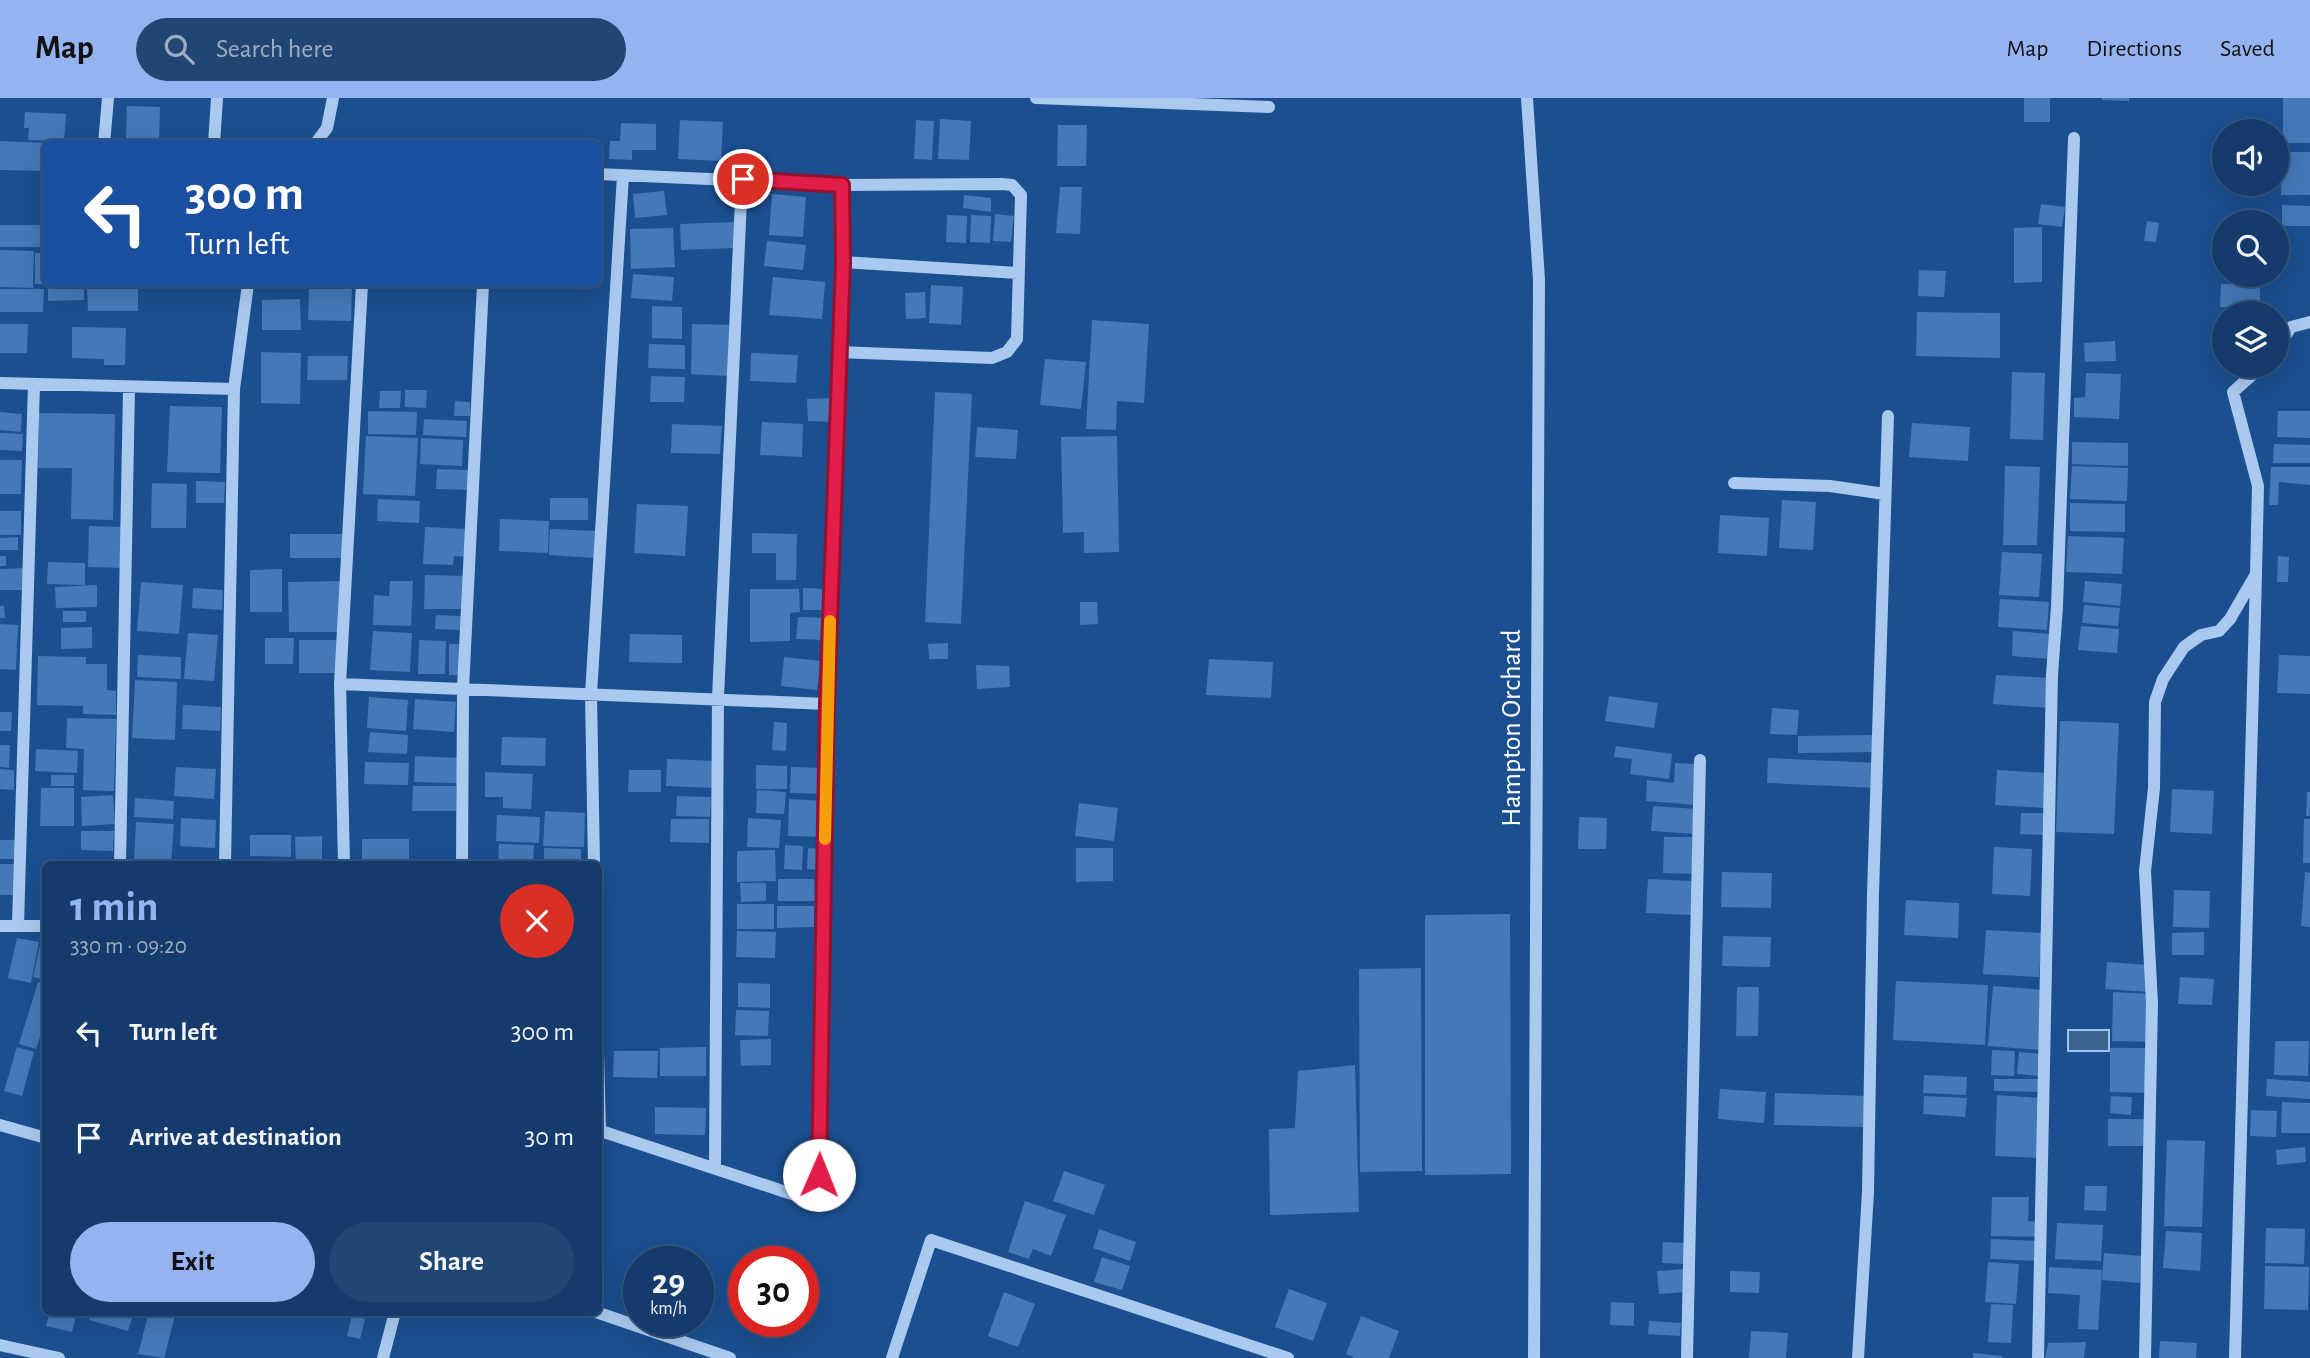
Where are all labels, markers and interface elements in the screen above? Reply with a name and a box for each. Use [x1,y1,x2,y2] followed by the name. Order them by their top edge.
[136,18,626,81] search box
[160,30,198,68] icon: search
[35,32,94,65] text: Map
[216,36,334,62] text: Search here
[2006,37,2048,61] text: Map
[2086,37,2182,61] text: Directions
[2220,37,2275,61] text: Saved
[2212,119,2289,378] map controls
[2212,119,2289,196] button: sound
[713,149,773,209] pin
[724,160,762,198] icon: arrive
[70,168,161,259] icon: left
[185,170,304,219] text: 300 m
[2212,210,2289,287] button: search
[185,228,289,260] text: Turn left
[2212,301,2289,378] button: layers
[1498,629,1526,827] street label: Hampton Orchard
[500,884,574,958] button: close
[70,886,159,928] text: 1 min
[70,935,187,958] text: 330 m · 09:20
[70,1014,108,1052] icon: left
[129,1019,217,1045] text: Turn left
[511,1019,574,1045] text: 300 m
[70,1119,108,1157] icon: arrive
[129,1124,342,1150] text: Arrive at destination
[524,1124,574,1150] text: 30 m
[782,1138,856,1212] position arrow
[70,1222,315,1302] button: Exit
[329,1222,574,1302] button: Share
[728,1246,819,1337] speed limit sign: 30
[652,1265,685,1300] text: 29
[650,1300,687,1318] text: km/h

